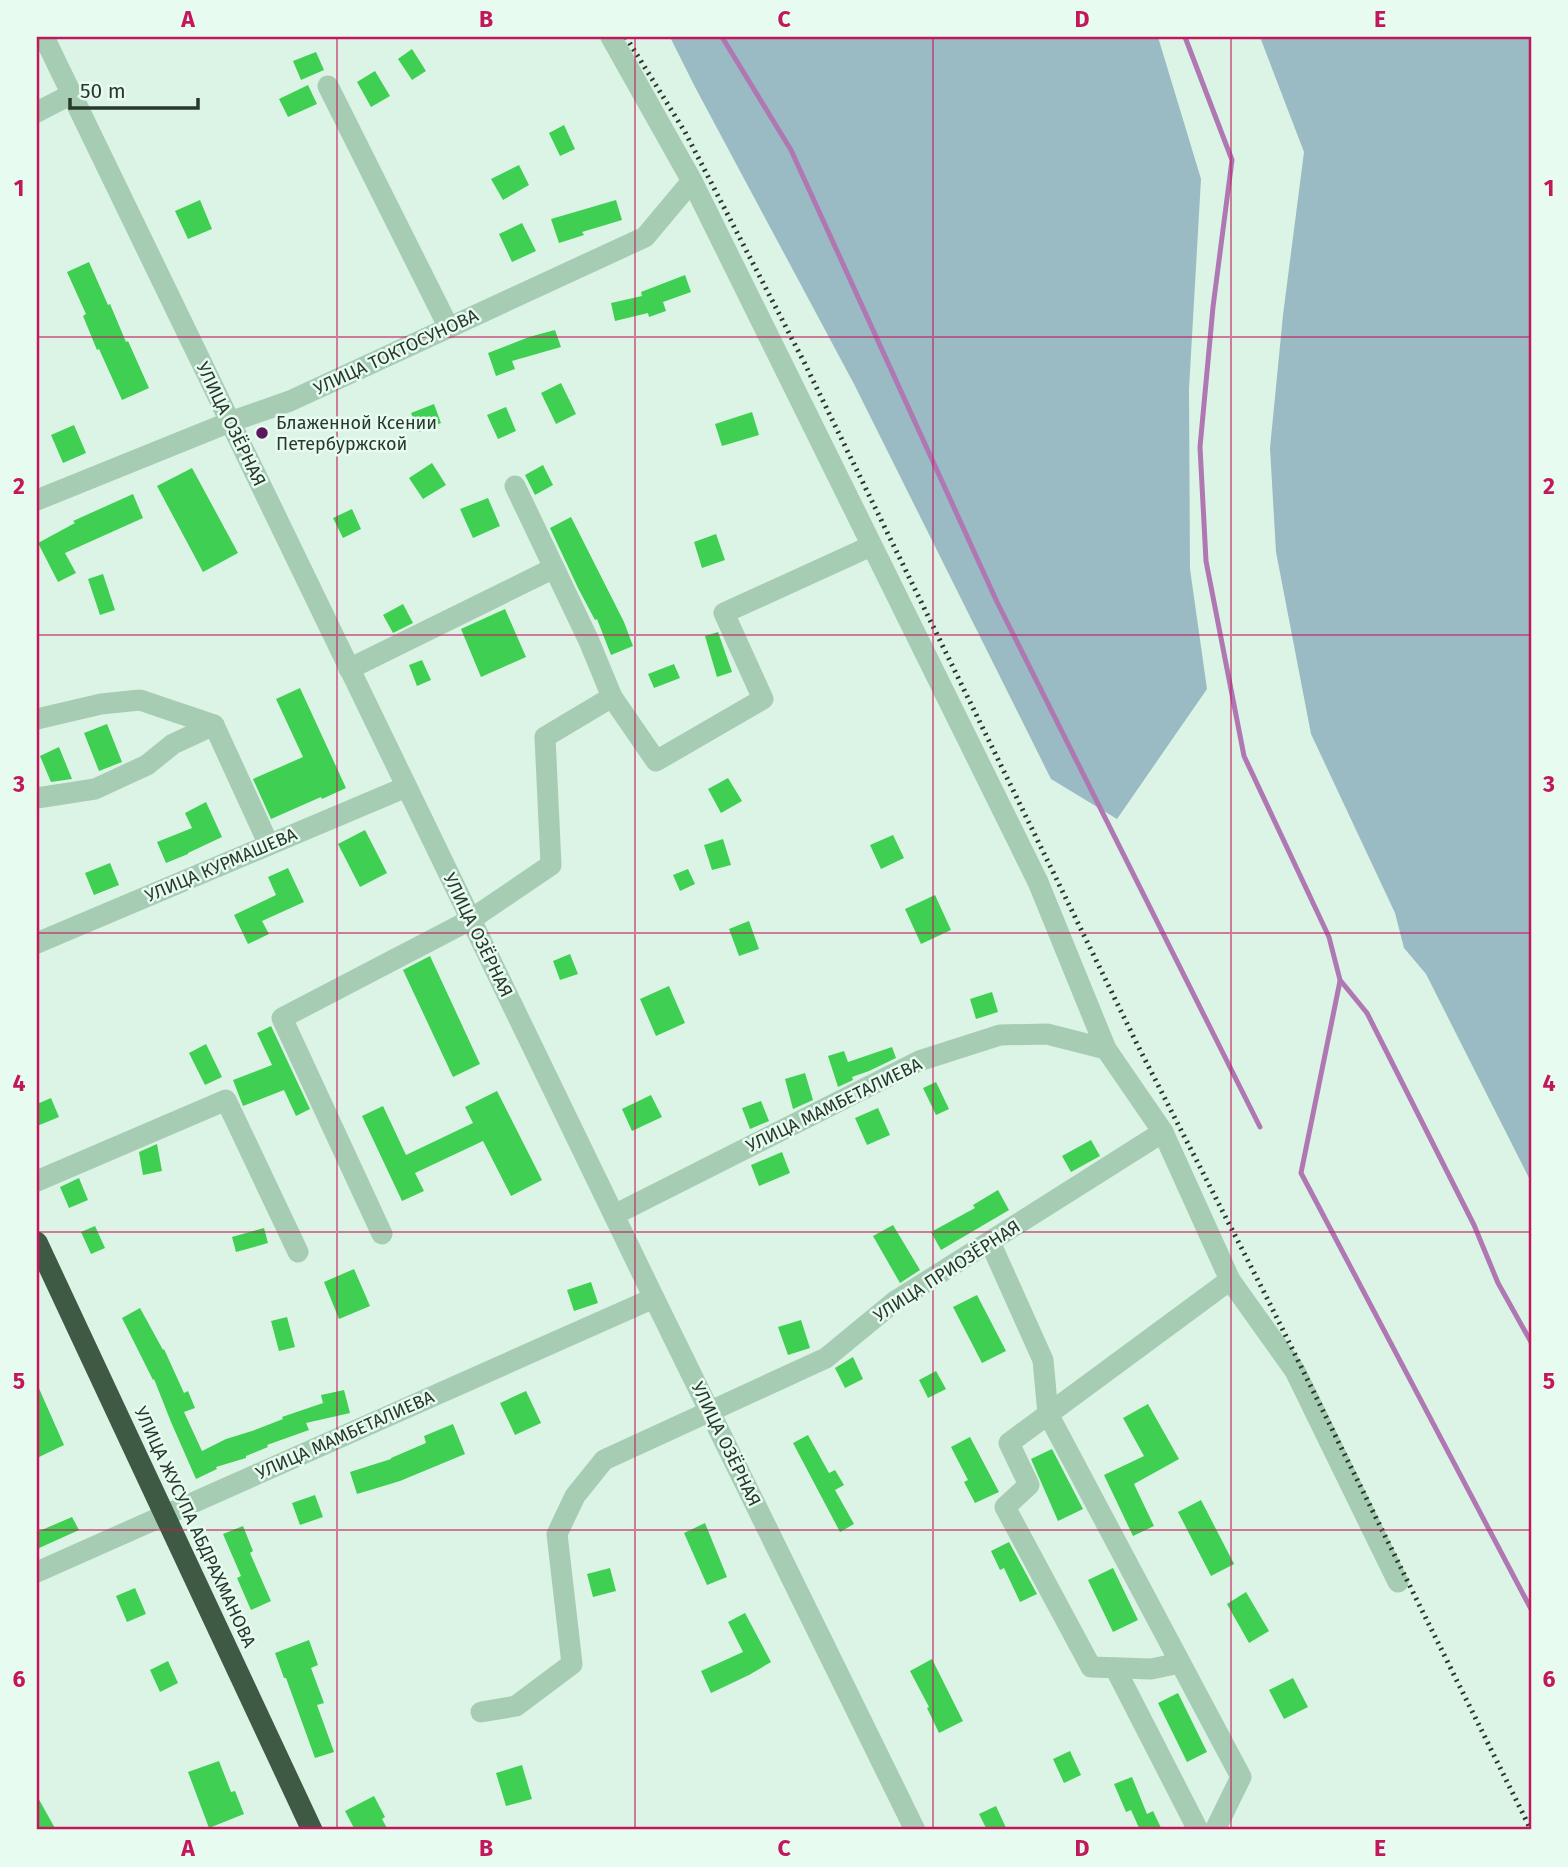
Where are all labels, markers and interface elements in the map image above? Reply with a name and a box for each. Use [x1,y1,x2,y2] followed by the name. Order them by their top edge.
[180,5,195,33] text: A
[479,5,493,33] text: B
[777,5,791,33] text: C
[1075,5,1090,33] text: D
[1374,5,1386,33] text: E
[70,66,198,110] scale bar
[80,78,126,104] text: 50 m
[14,174,24,202] text: 1
[1544,174,1554,202] text: 1
[310,304,482,400] street label: УЛИЦА ТОКТОСУНОВА
[191,358,271,490] street label: УЛИЦА ОЗЁРНАЯ
[276,412,437,455] place label: Блаженной Ксении Петербуржской
[254,425,270,441] marker: Блаженной Ксении Петербуржской
[13,472,25,500] text: 2
[1543,472,1555,500] text: 2
[12,770,25,798] text: 3
[1542,770,1555,798] text: 3
[142,823,301,907] street label: УЛИЦА КУРМАШЕВА
[438,869,518,1001] street label: УЛИЦА ОЗЁРНАЯ
[743,1053,926,1157] street label: УЛИЦА МАМБЕТАЛИЕВА
[13,1069,26,1097] text: 4
[1543,1069,1556,1097] text: 4
[870,1215,1024,1327] street label: УЛИЦА ПРИОЗЁРНАЯ
[13,1367,25,1395] text: 5
[1543,1367,1555,1395] text: 5
[686,1378,766,1510] street label: УЛИЦА ОЗЁРНАЯ
[253,1386,438,1484] street label: УЛИЦА МАМБЕТАЛИЕВА
[129,1403,261,1651] street label: УЛИЦА ЖУСУПА АБДРАХМАНОВА
[13,1665,26,1693] text: 6
[1543,1665,1556,1693] text: 6
[180,1834,195,1862] text: A
[479,1834,493,1862] text: B
[777,1834,791,1862] text: C
[1075,1834,1090,1862] text: D
[1374,1834,1386,1862] text: E

